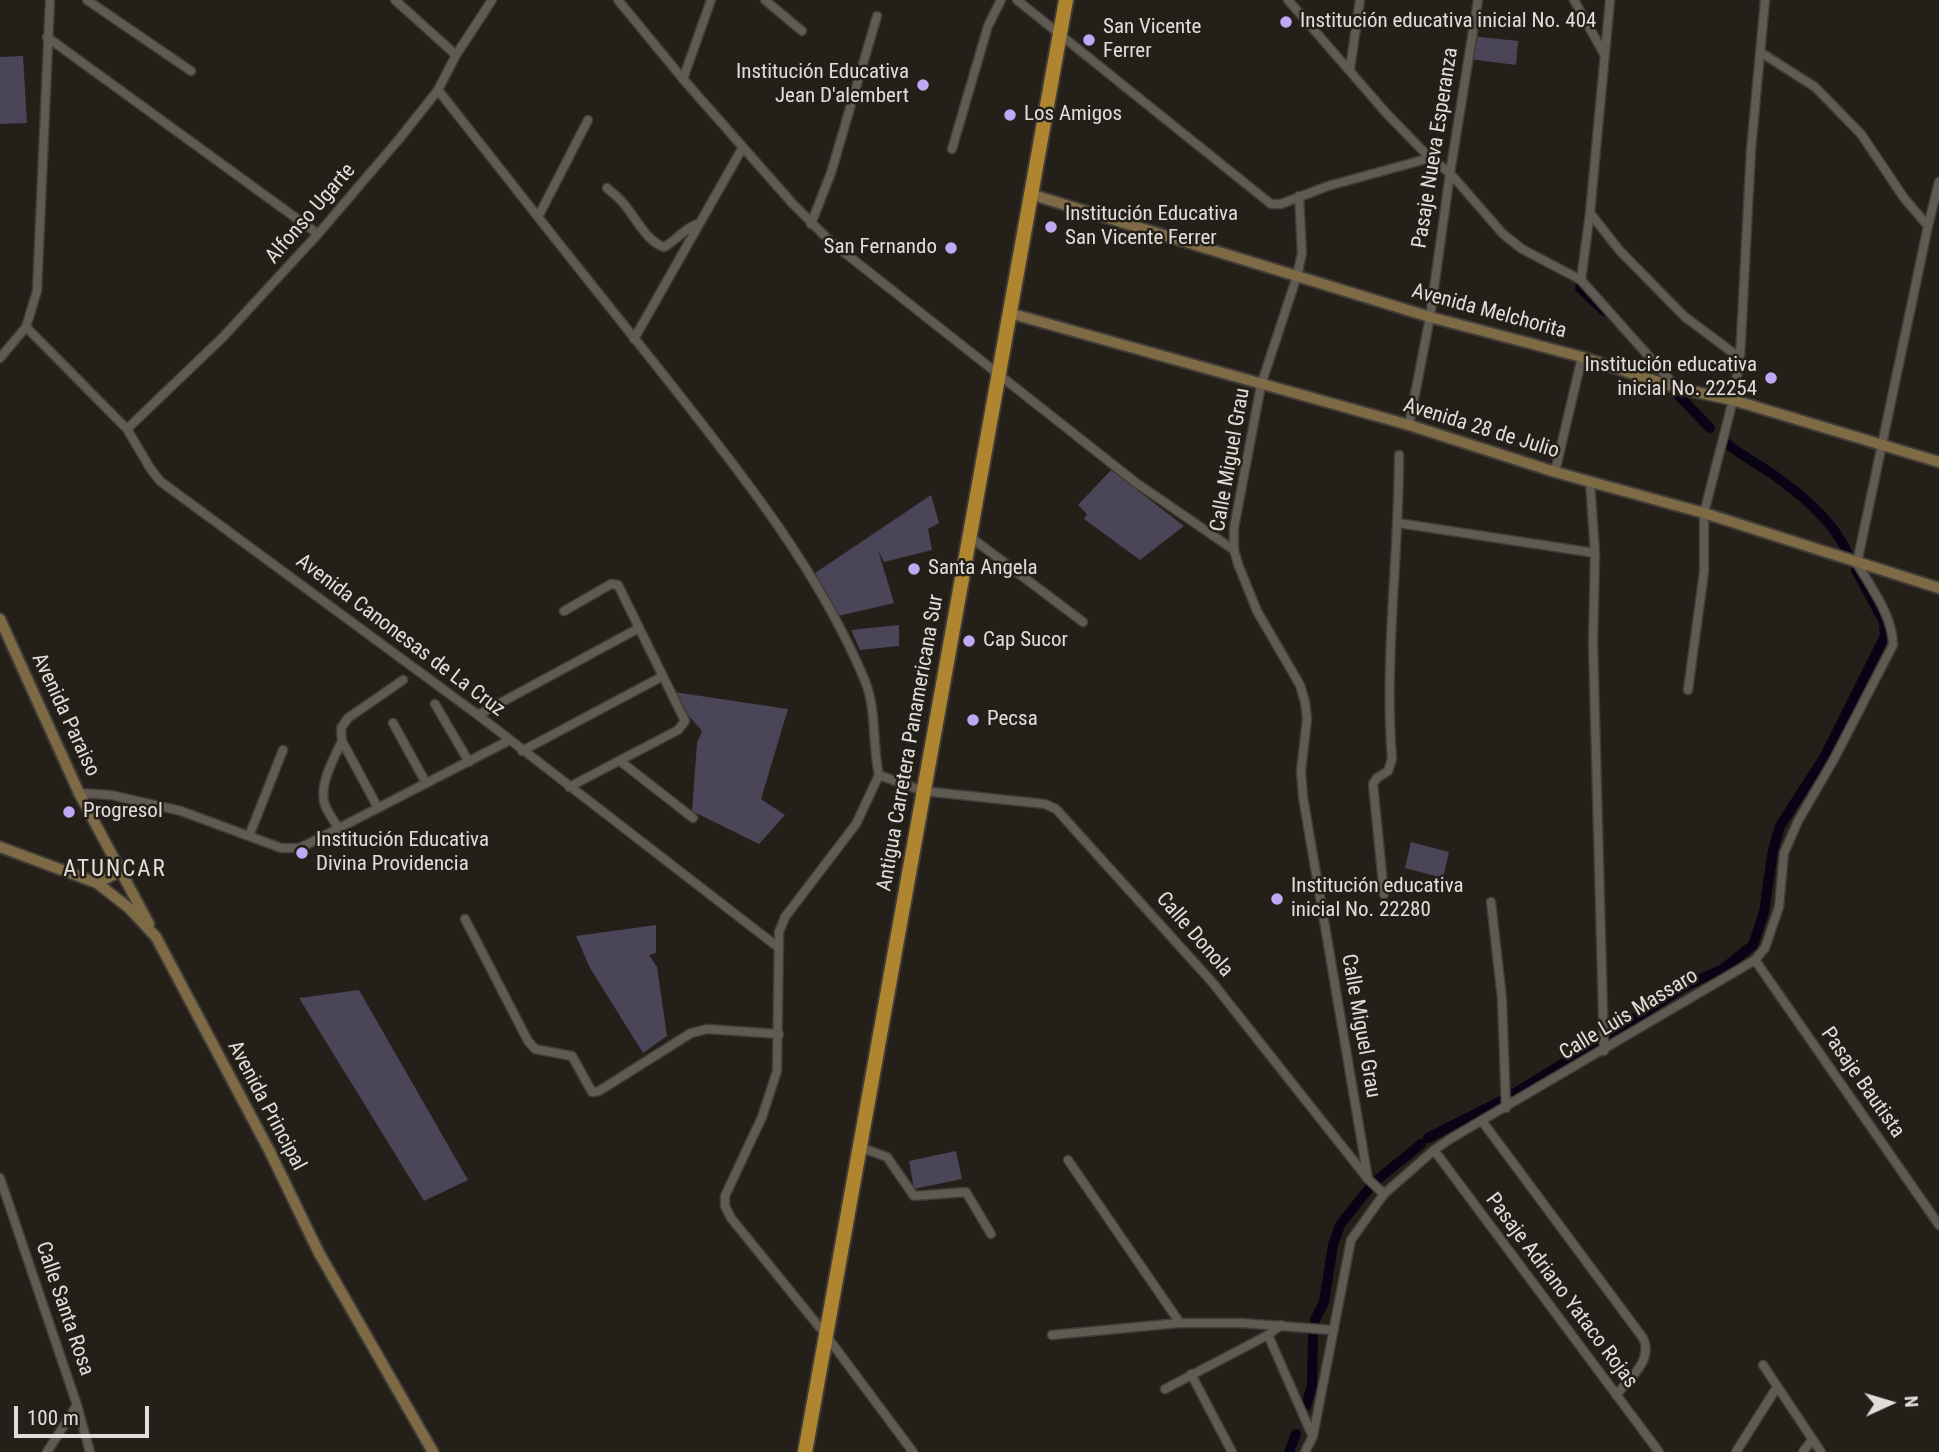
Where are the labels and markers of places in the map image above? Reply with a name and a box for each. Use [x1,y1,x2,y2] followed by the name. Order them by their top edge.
[1300,9,1596,35] place label: Institución educativa inicial No. 404
[1278,14,1294,30] marker: Institución educativa inicial No. 404
[1103,15,1201,65] place label: San Vicente Ferrer
[1081,32,1097,48] marker: San Vicente Ferrer
[736,60,909,110] place label: Institución Educativa Jean D'alembert
[915,77,931,93] marker: Institución Educativa Jean D'alembert
[1024,102,1122,128] place label: Los Amigos
[1002,107,1018,123] marker: Los Amigos
[1065,202,1238,252] place label: Institución Educativa San Vicente Ferrer
[1043,219,1059,235] marker: Institución Educativa San Vicente Ferrer
[824,235,937,261] place label: San Fernando
[943,240,959,256] marker: San Fernando
[1584,353,1757,403] place label: Institución educativa inicial No. 22254
[1763,370,1779,386] marker: Institución educativa inicial No. 22254
[928,556,1038,582] place label: Santa Angela
[906,561,922,577] marker: Santa Angela
[983,628,1068,654] place label: Cap Sucor
[961,633,977,649] marker: Cap Sucor
[987,707,1038,733] place label: Pecsa
[965,712,981,728] marker: Pecsa
[83,799,163,825] place label: Progresol
[61,804,77,820] marker: Progresol
[316,828,489,878] place label: Institución Educativa Divina Providencia
[294,845,310,861] marker: Institución Educativa Divina Providencia
[1291,874,1464,924] place label: Institución educativa inicial No. 22280
[1269,891,1285,907] marker: Institución educativa inicial No. 22280

